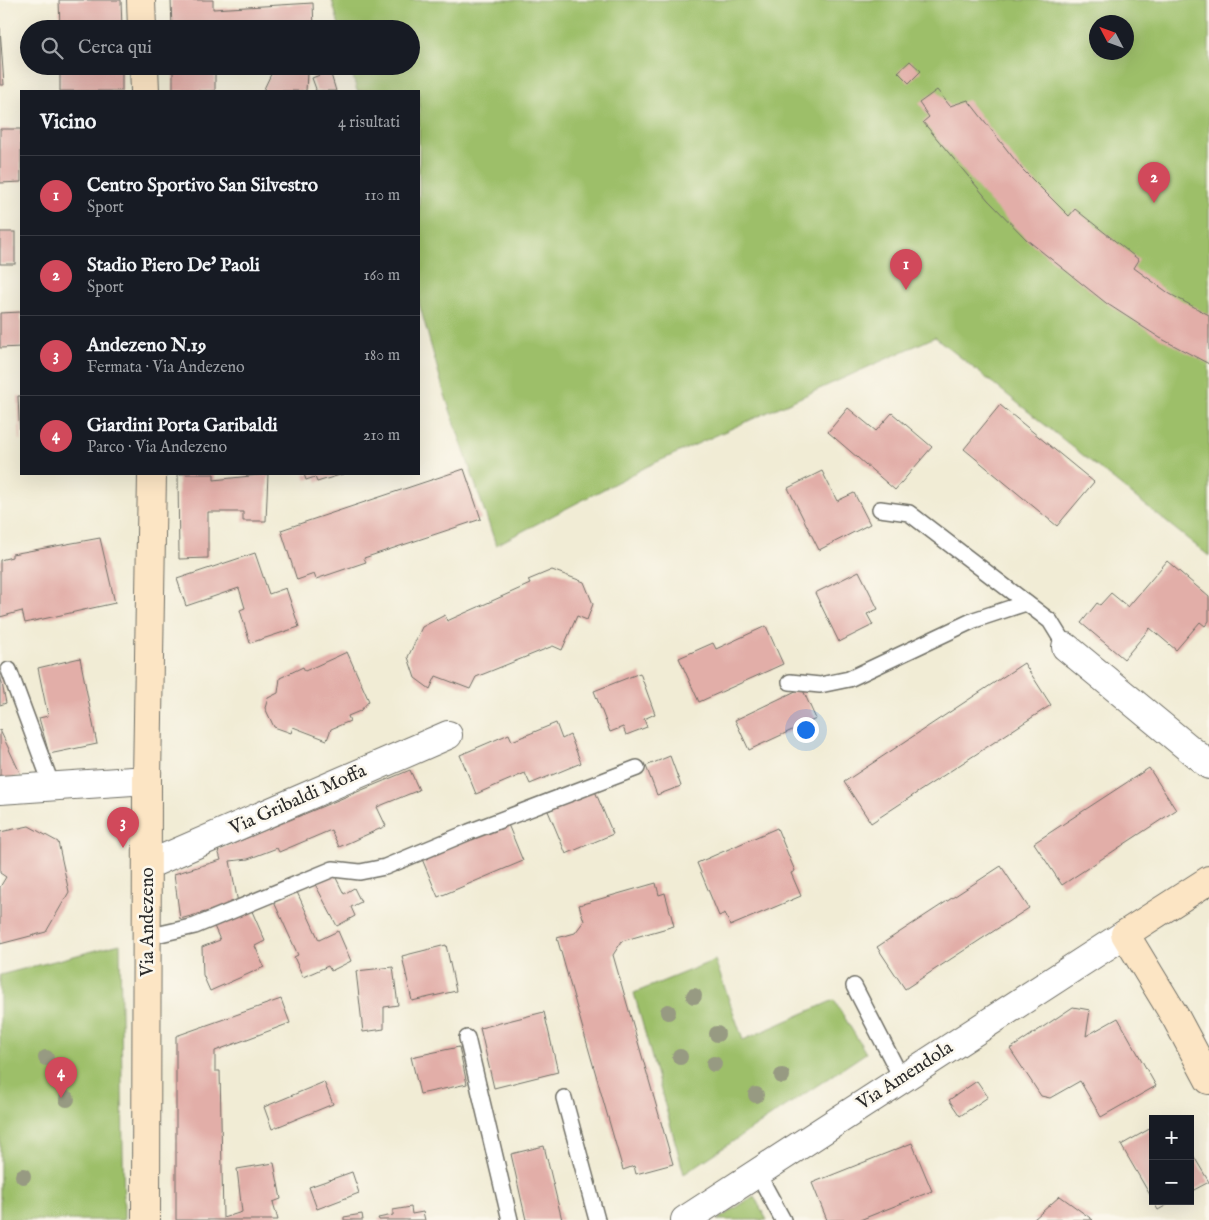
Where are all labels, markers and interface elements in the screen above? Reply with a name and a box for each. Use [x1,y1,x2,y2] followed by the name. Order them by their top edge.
[1089,15,1134,60] north arrow
[20,20,420,75] search box
[38,34,66,62] icon: search
[78,36,152,60] text: Cerca qui
[40,109,96,136] text: Vicino
[338,113,400,133] text: 4 risultati
[1138,162,1170,203] pin: 2
[87,174,318,198] text: Centro Sportivo San Silvestro
[53,186,59,206] text: 1
[364,186,400,206] text: 110 m
[87,198,124,218] text: Sport
[890,249,922,290] pin: 1
[87,254,260,278] text: Stadio Piero De' Paoli
[52,266,60,286] text: 2
[364,266,400,286] text: 160 m
[87,278,124,298] text: Sport
[87,334,206,358] text: Andezeno N.19
[53,346,59,366] text: 3
[364,346,400,366] text: 180 m
[87,358,245,378] text: Fermata · Via Andezeno
[87,414,278,438] text: Giardini Porta Garibaldi
[52,426,60,446] text: 4
[363,426,400,446] text: 210 m
[87,438,227,458] text: Parco · Via Andezeno
[793,717,819,743] your location
[225,759,371,841] street label: Via Gribaldi Moffa
[107,807,139,848] pin: 3
[136,867,160,978] street label: Via Andezeno
[852,1036,958,1117] street label: Via Amendola
[45,1057,77,1098] pin: 4
[1149,1115,1194,1205] map controls
[1149,1115,1194,1160] button: +
[1149,1160,1194,1205] button: −

